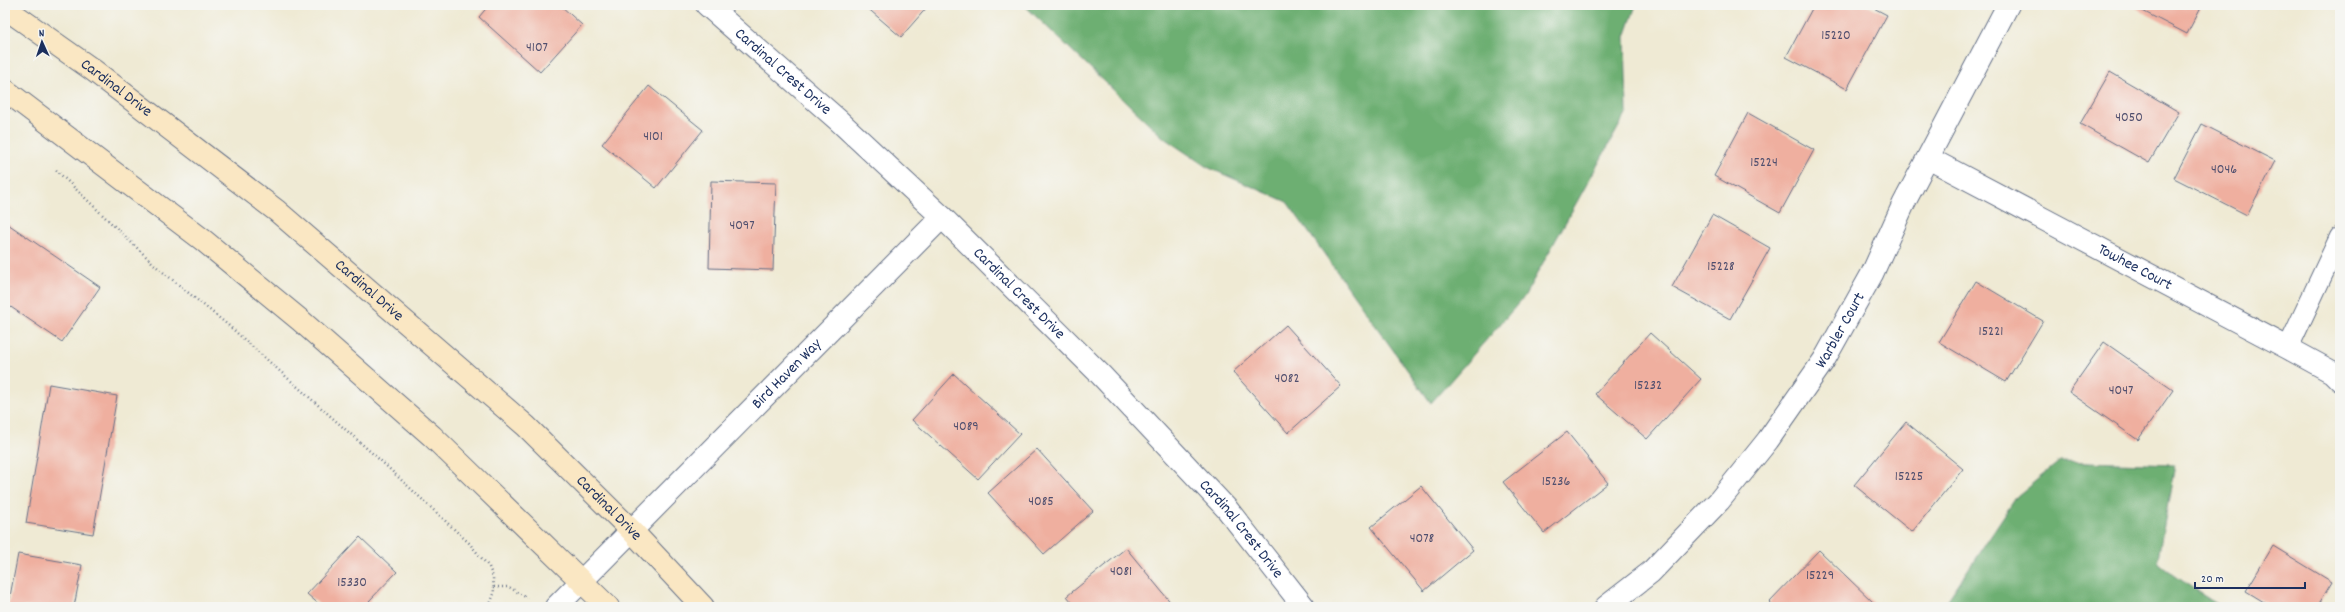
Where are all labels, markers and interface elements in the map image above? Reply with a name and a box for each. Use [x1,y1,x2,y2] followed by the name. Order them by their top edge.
[22,22,62,62] north arrow
[729,23,836,121] street label: Cardinal Crest Drive
[38,26,45,42] text: N
[1821,26,1851,46] house number: 15220
[526,38,548,58] house number: 4107
[76,53,157,123] street label: Cardinal Drive
[2115,108,2143,128] house number: 4050
[643,127,663,147] house number: 4101
[1750,153,1778,173] house number: 15224
[2211,160,2237,180] house number: 4046
[729,216,755,236] house number: 4097
[2094,238,2176,296] street label: Towhee Court
[967,242,1070,345] street label: Cardinal Crest Drive
[329,254,409,327] street label: Cardinal Drive
[1707,257,1735,277] house number: 15228
[1810,288,1871,373] street label: Warbler Court
[1979,322,2003,342] house number: 15221
[746,333,827,414] street label: Bird Haven Way
[1274,369,1300,389] house number: 4082
[1634,376,1662,396] house number: 15232
[2109,381,2133,401] house number: 4047
[953,417,979,437] house number: 4089
[1895,467,1923,487] house number: 15225
[570,470,647,546] street label: Cardinal Drive
[1542,472,1571,492] house number: 15236
[1193,474,1289,583] street label: Cardinal Crest Drive
[1028,492,1054,512] house number: 4085
[1410,529,1435,549] house number: 4078
[1110,562,1132,582] house number: 4081
[2195,564,2305,590] scale bar
[1806,566,1834,586] house number: 15229
[2201,571,2224,588] text: 20 m
[337,573,367,593] house number: 15330

